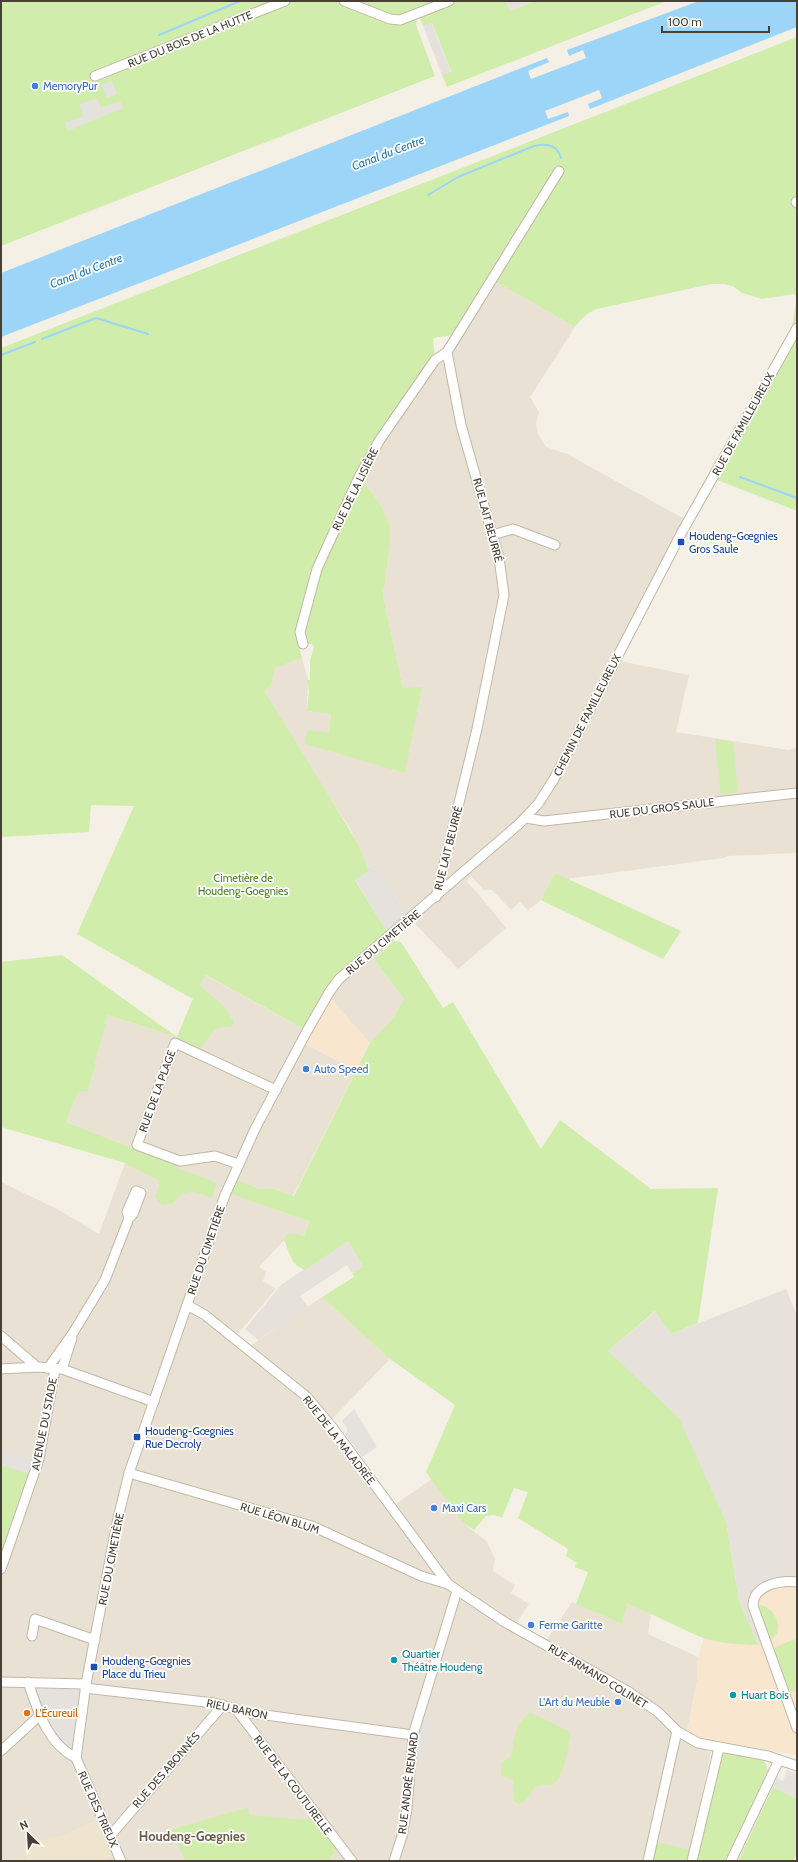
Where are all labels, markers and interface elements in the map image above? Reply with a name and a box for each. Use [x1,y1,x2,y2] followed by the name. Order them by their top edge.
[126,8,254,70] street label: RUE DU BOIS DE LA HUTTE
[662,8,769,34] scale bar
[668,14,702,29] text: 100 m
[43,79,98,93] place label: MemoryPur
[30,81,40,91] marker: MemoryPur
[349,132,427,173] water label: Canal du Centre
[47,250,125,291] water label: Canal du Centre
[709,370,777,478] street label: RUE DE FAMILLEUREUX
[329,445,381,533] street label: RUE DE LA LISIÈRE
[470,476,506,564] street label: RUE LAIT BEURRÉ
[689,529,778,556] place label: Houdeng-Gœgnies Gros Saule
[676,537,686,547] marker: Houdeng-Gœgnies Gros Saule
[550,651,624,778] street label: CHEMIN DE FAMILLEUREUX
[609,795,715,821] street label: RUE DU GROS SAULE
[431,804,465,892] street label: RUE LAIT BEURRÉ
[198,871,289,898] park label: Cimetière de Houdeng-Goegnies
[343,907,423,977] street label: RUE DU CIMETIÈRE
[136,1048,178,1134] street label: RUE DE LA PLAGE
[314,1062,368,1076] place label: Auto Speed
[301,1064,311,1074] marker: Auto Speed
[184,1203,228,1297] street label: RUE DU CIMETIÈRE
[28,1376,60,1472] street label: AVENUE DU STADE
[300,1393,378,1487] street label: RUE DE LA MALADRÉE
[145,1424,234,1451] place label: Houdeng-Gœgnies Rue Decroly
[132,1432,142,1442] marker: Houdeng-Gœgnies Rue Decroly
[239,1499,321,1537] street label: RUE LÉON BLUM
[442,1501,487,1515] place label: Maxi Cars
[429,1503,439,1513] marker: Maxi Cars
[95,1512,127,1606] street label: RUE DU CIMETIÈRE
[539,1618,603,1632] place label: Ferme Garitte
[526,1620,536,1630] marker: Ferme Garitte
[546,1641,650,1711] street label: RUE ARMAND COLINET
[402,1647,483,1674] place label: Quartier Théâtre Houdeng
[102,1654,191,1681] place label: Houdeng-Gœgnies Place du Trieu
[389,1655,399,1665] marker: Quartier Théâtre Houdeng
[89,1662,99,1672] marker: Houdeng-Gœgnies Place du Trieu
[741,1688,789,1702] place label: Huart Bois
[728,1690,738,1700] marker: Huart Bois
[539,1695,610,1709] place label: L'Art du Meuble
[205,1696,269,1722] street label: RIEU BARON
[613,1697,623,1707] marker: L'Art du Meuble
[35,1706,78,1720] place label: L'Écureuil
[22,1708,32,1718] marker: L'Écureuil
[129,1729,203,1811] street label: RUE DES ABONNÉS
[395,1731,421,1835] street label: RUE ANDRÉ RENARD
[251,1732,335,1838] street label: RUE DE LA COUTURELLE
[75,1769,121,1850] street label: RUE DES TRIEUX
[8,1814,48,1854] north arrow
[17,1817,30,1833] text: N
[139,1828,246,1844] district label: Houdeng-Gœgnies

